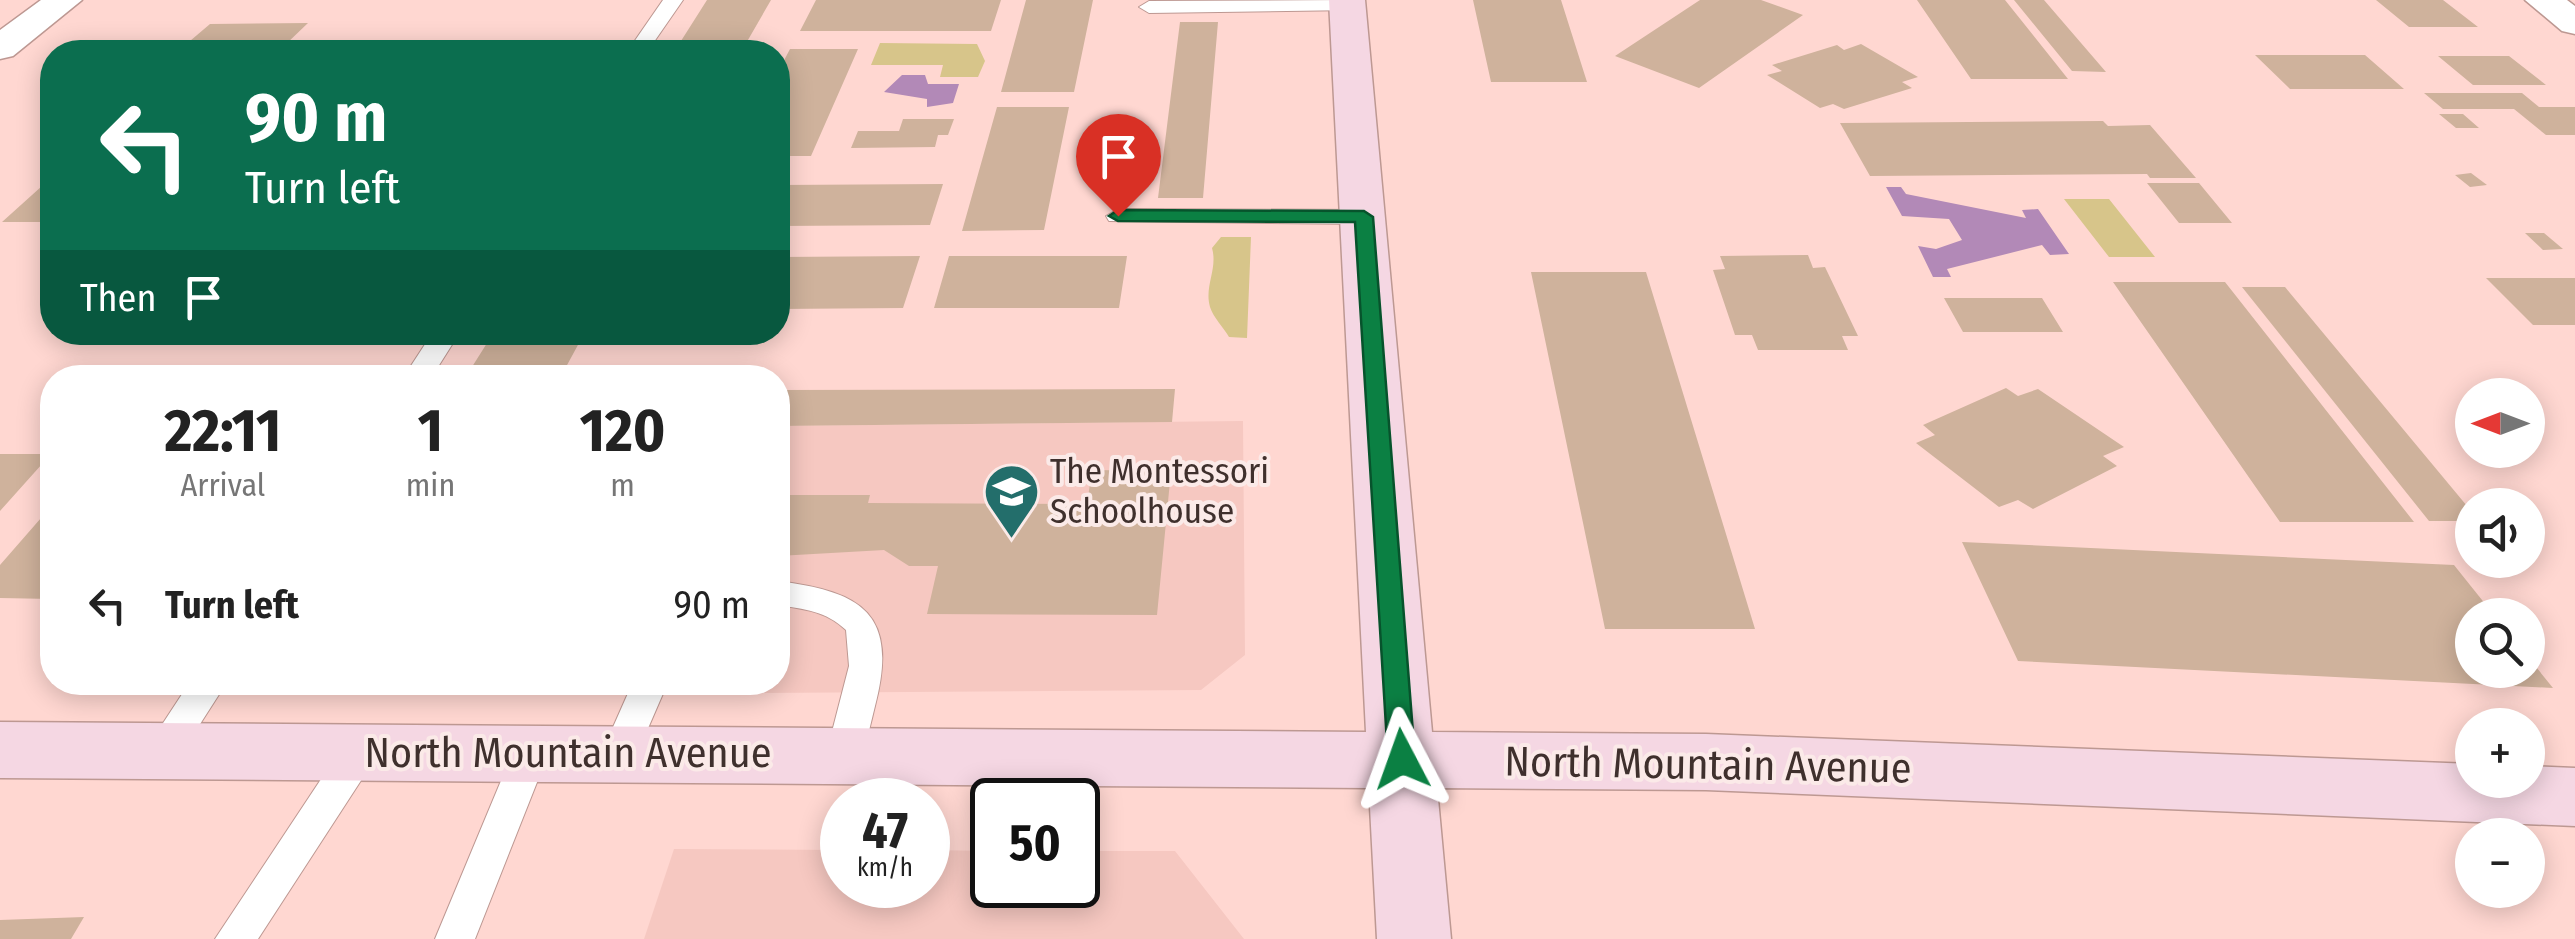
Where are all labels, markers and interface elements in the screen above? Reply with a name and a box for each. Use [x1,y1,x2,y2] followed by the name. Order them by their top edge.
[245,76,387,160] text: 90 m
[80,80,210,210] icon: left
[1076,114,1161,217] pin
[1091,129,1146,184] icon: arrive
[245,161,400,215] text: Turn left
[176,270,231,325] icon: arrive
[80,275,156,321] text: Then
[2455,378,2545,468] north arrow
[2455,378,2545,908] map controls
[164,395,281,467] text: 22:11
[418,395,443,467] text: 1
[580,395,666,467] text: 120
[1050,450,1269,532] place label: The Montessori Schoolhouse
[981,461,1041,540] school or university icon: The Montessori Schoolhouse
[180,466,265,504] text: Arrival
[406,466,455,504] text: min
[610,466,635,504] text: m
[2455,488,2545,578] button: sound
[80,578,135,633] icon: left
[165,582,299,628] text: Turn left
[674,582,750,628] text: 90 m
[2455,598,2545,688] button: search
[1350,707,1454,811] position arrow
[2455,708,2545,798] button: +
[365,728,771,778] street label: North Mountain Avenue
[1504,736,1912,794] street label: North Mountain Avenue
[970,778,1100,908] speed limit sign: 50
[862,801,908,861] text: 47
[2455,818,2545,908] button: −
[857,853,913,883] text: km/h

